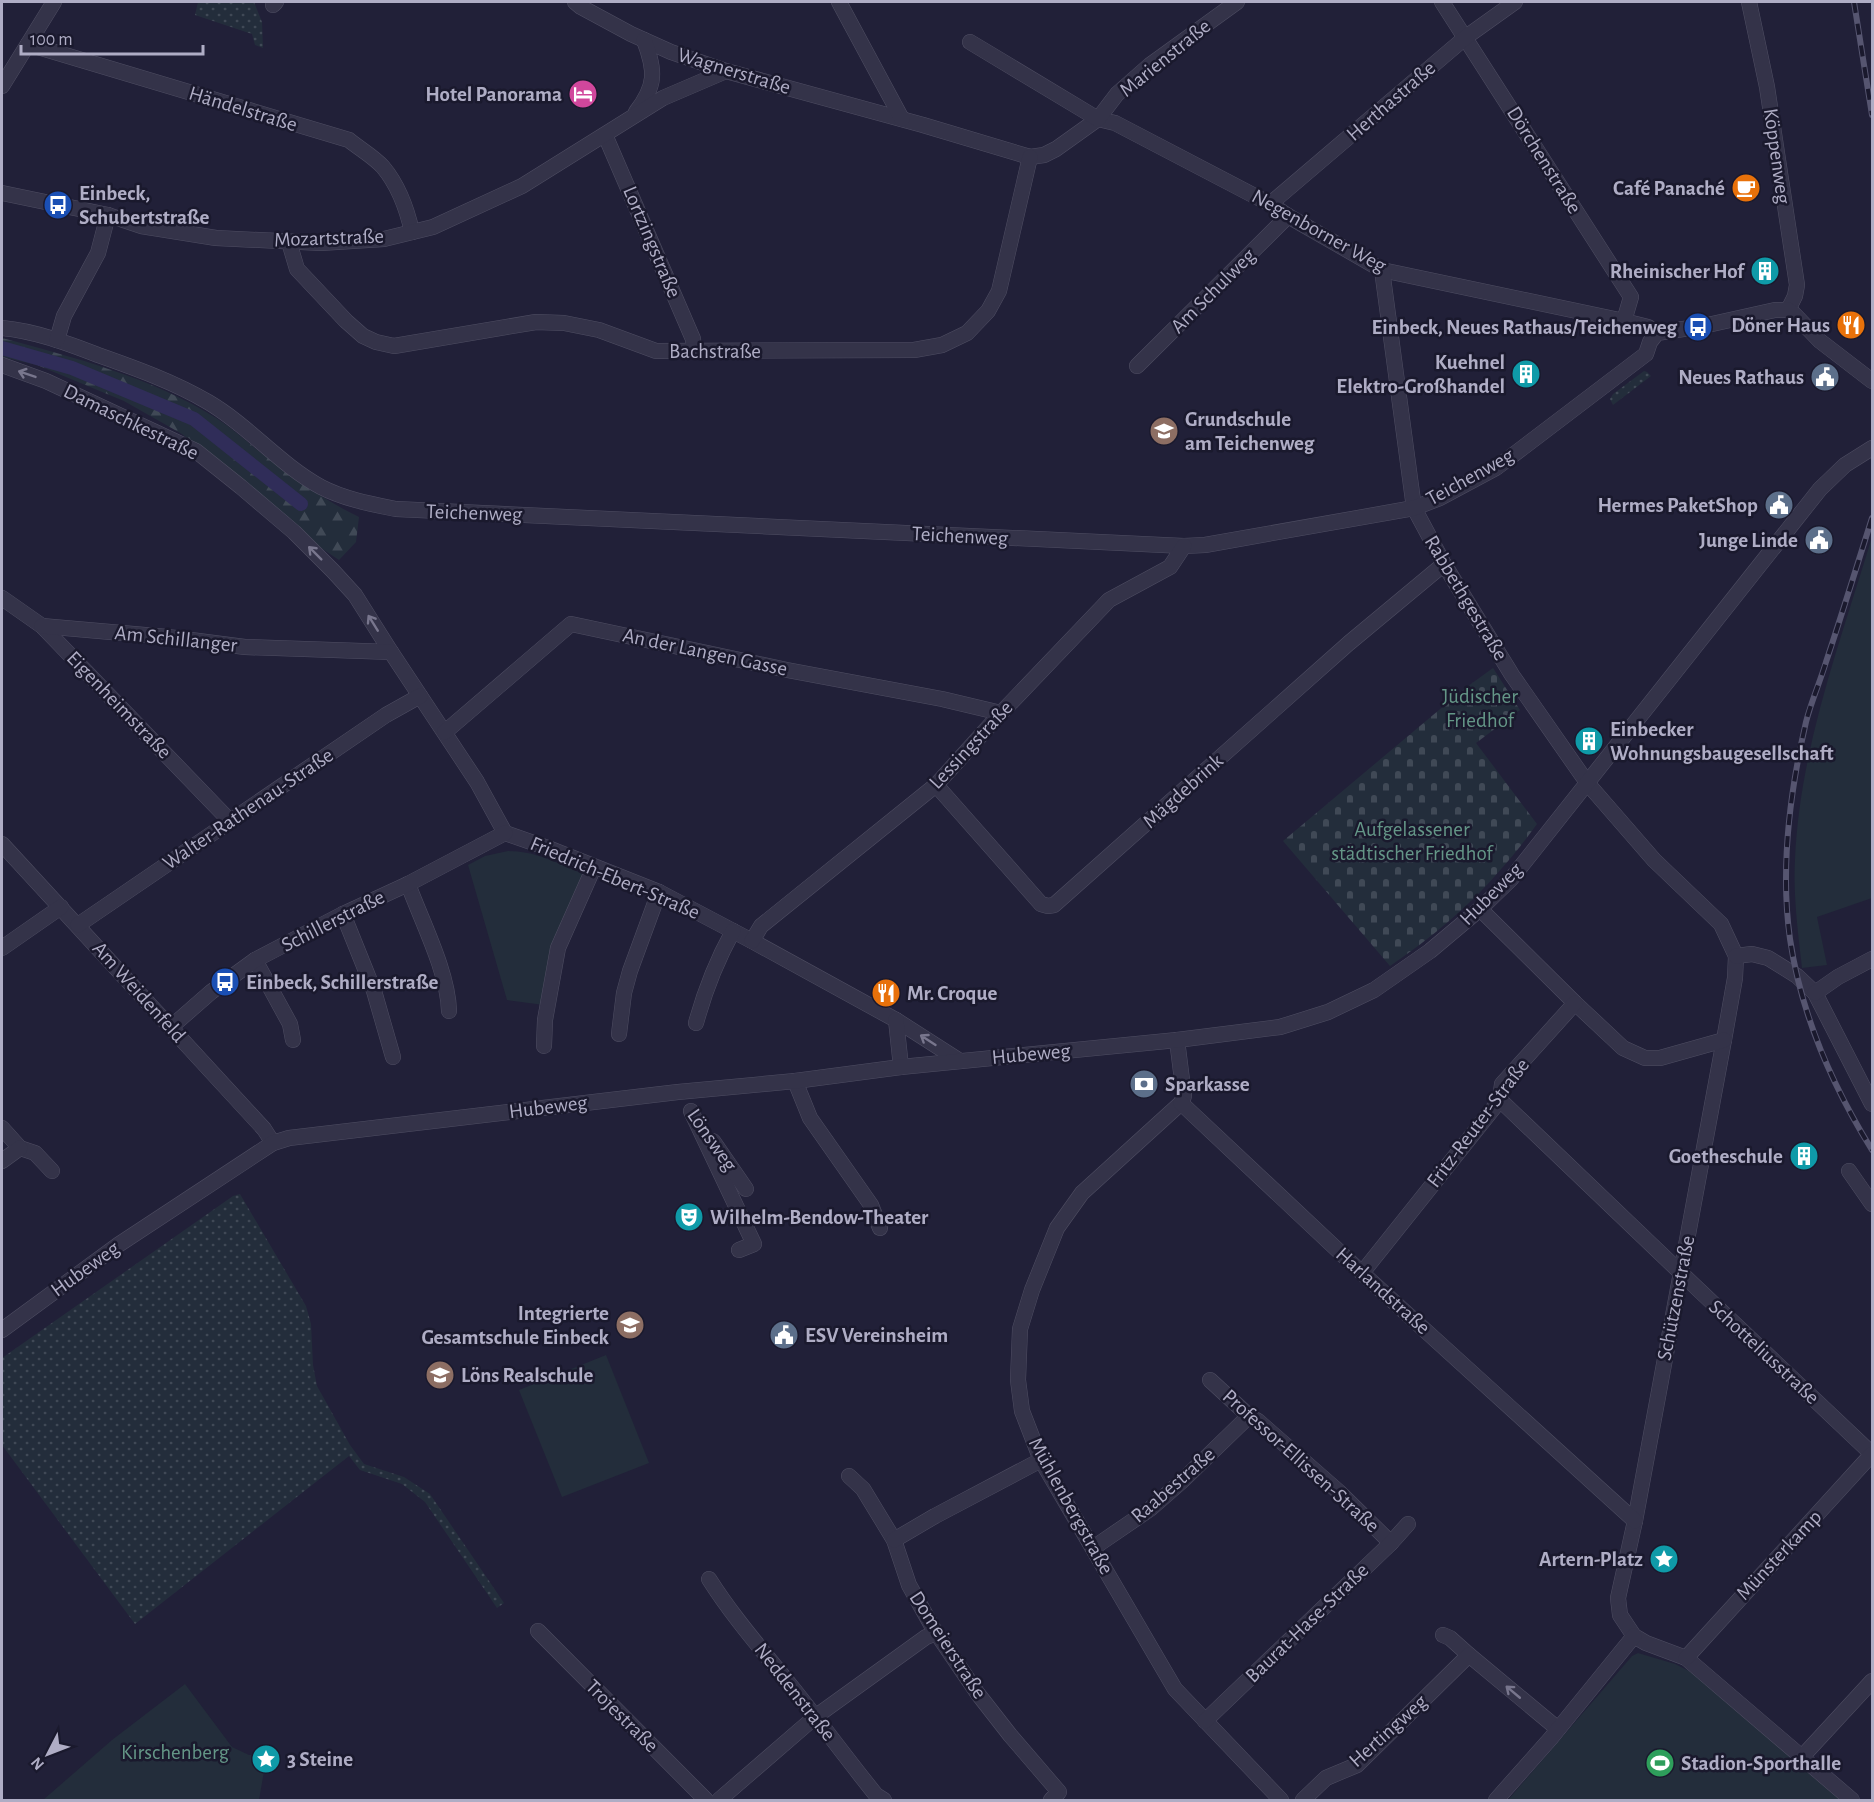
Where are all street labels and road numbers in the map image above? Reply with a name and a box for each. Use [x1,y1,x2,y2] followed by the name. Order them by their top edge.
[1116,15,1214,101] street label: Marienstraße
[675,44,793,98] street label: Wagnerstraße
[1343,57,1439,145] street label: Herthastraße
[186,83,300,135] street label: Händelstraße
[1503,103,1585,217] street label: Dörchenstraße
[1760,107,1794,206] street label: Köppenweg
[619,183,685,301] street label: Lortzingstraße
[1248,185,1390,277] street label: Negenborner Weg
[274,226,384,250] street label: Mozartstraße
[1167,244,1260,337] street label: Am Schulweg
[669,341,761,362] street label: Bachstraße
[60,380,202,464] street label: Damaschkestraße
[1423,444,1518,510] street label: Teichenweg
[425,501,523,525] street label: Teichenweg
[911,523,1009,549] street label: Teichenweg
[1420,532,1512,664] street label: Rabbethgestraße
[114,622,239,656] street label: Am Schillanger
[621,624,789,680] street label: An der Langen Gasse
[63,647,175,763] street label: Eigenheimstraße
[925,697,1017,793] street label: Lessingstraße
[159,744,337,874] street label: Walter-Rathenau-Straße
[1139,750,1227,832] street label: Mägdebrink
[527,833,703,923] street label: Friedrich-Ebert-Straße
[1456,858,1527,929] street label: Hubeweg
[278,886,388,956] street label: Schillerstraße
[88,938,190,1047] street label: Am Weidenfeld
[991,1040,1072,1068] street label: Hubeweg
[1423,1055,1533,1191] street label: Fritz-Reuter-Straße
[508,1092,589,1122] street label: Hubeweg
[683,1105,741,1176] street label: Lönsweg
[1654,1234,1698,1362] street label: Schützenstraße
[47,1237,124,1301] street label: Hubeweg
[1332,1243,1434,1339] street label: Harlandstraße
[1705,1296,1823,1408] street label: Schotteliusstraße
[1219,1385,1383,1537] street label: Professor-Ellissen-Straße
[1025,1434,1117,1578] street label: Mühlenbergstraße
[1127,1443,1219,1527] street label: Raabestraße
[1732,1506,1826,1604] street label: Münsterkamp
[1242,1559,1372,1687] street label: Baurat-Hase-Straße
[905,1587,991,1703] street label: Domeierstraße
[750,1639,840,1745] street label: Neddenstraße
[582,1676,662,1756] street label: Trojestraße
[1345,1690,1432,1771] street label: Hertingweg

